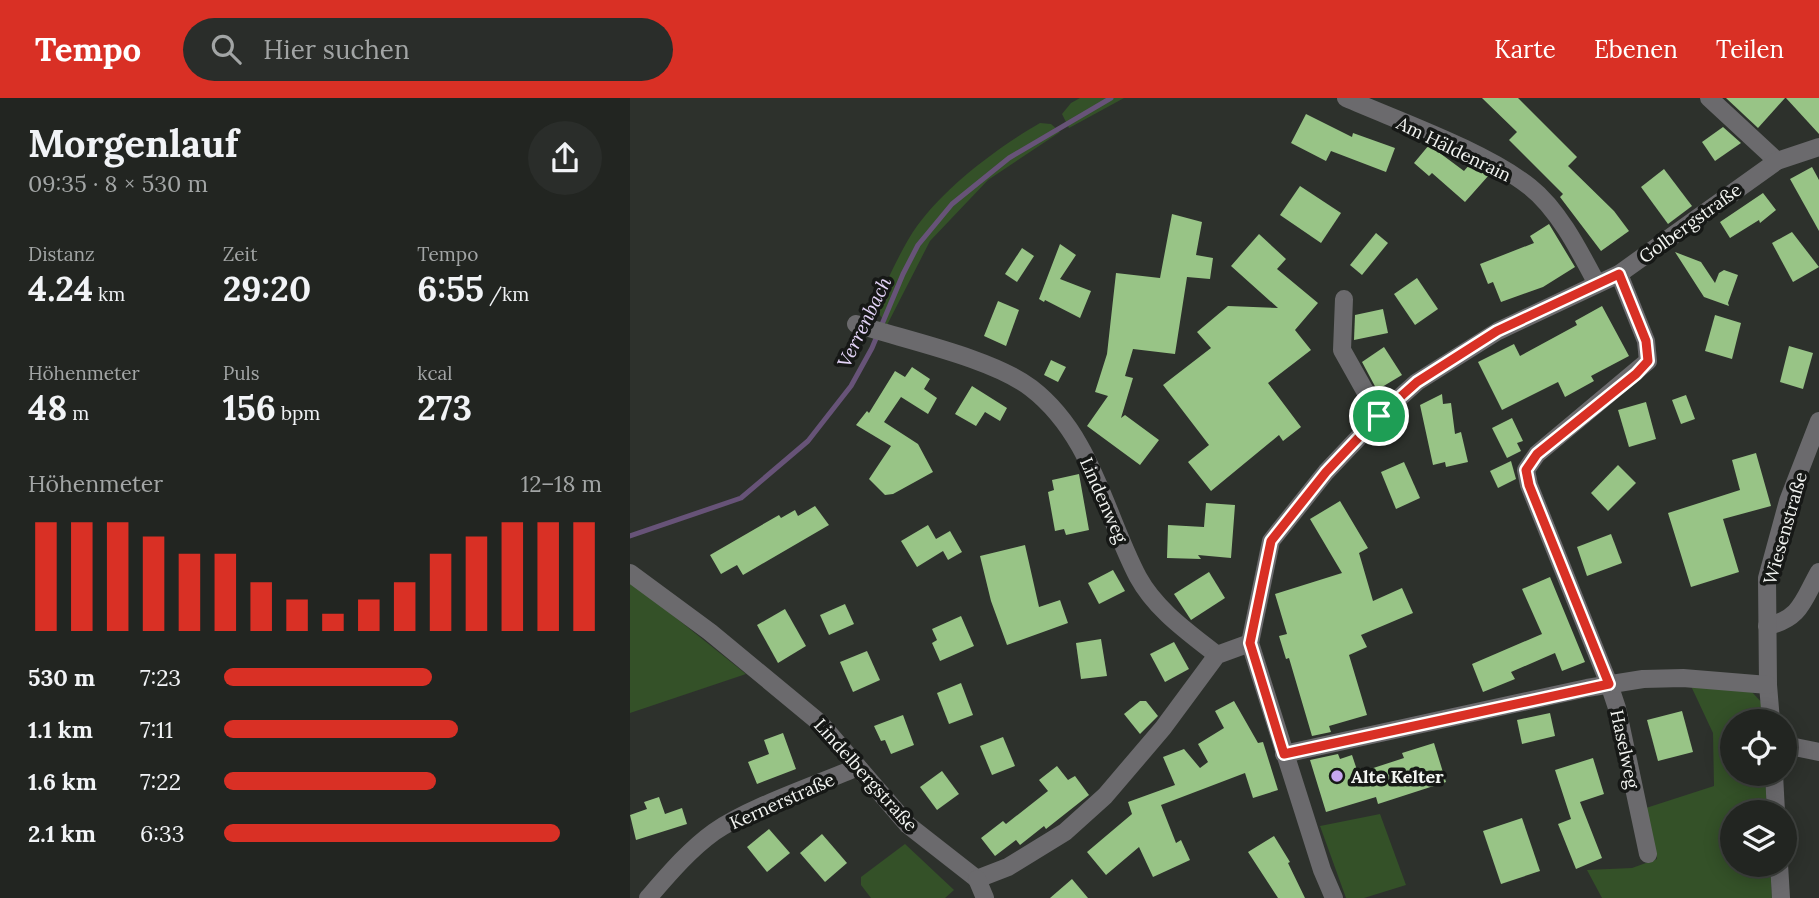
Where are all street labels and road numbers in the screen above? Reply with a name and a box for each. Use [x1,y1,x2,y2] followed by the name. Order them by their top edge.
[1392,111,1515,187] street label: Am Häldenrain
[1634,178,1746,268] street label: Golbergstraße
[1075,454,1134,547] street label: Lindenweg
[1758,469,1812,587] street label: Wiesenstraße
[1605,707,1645,792] street label: Haselweg
[809,714,923,836] street label: Lindelbergstraße
[726,768,838,834] street label: Kernerstraße

